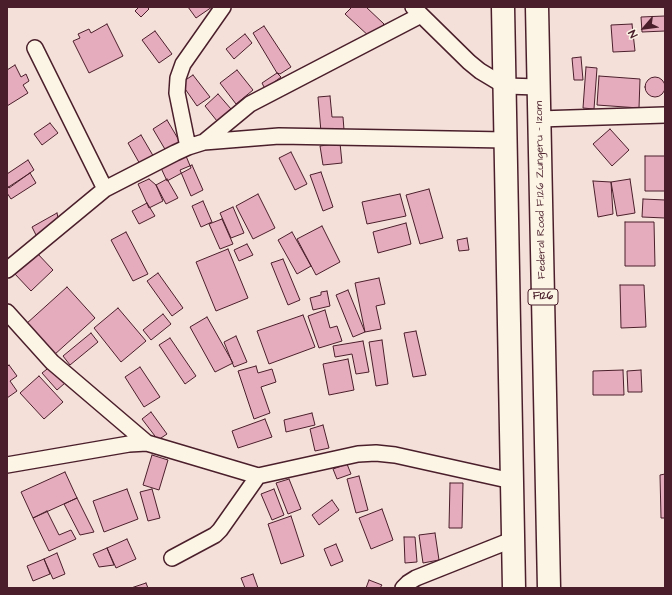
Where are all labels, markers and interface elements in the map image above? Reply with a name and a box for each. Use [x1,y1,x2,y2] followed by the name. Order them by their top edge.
[624,8,664,48] north arrow
[625,27,641,40] text: N
[533,101,549,279] street label: Federal Road F.126 Zungeru - Izom
[528,289,558,305] road number: F126

